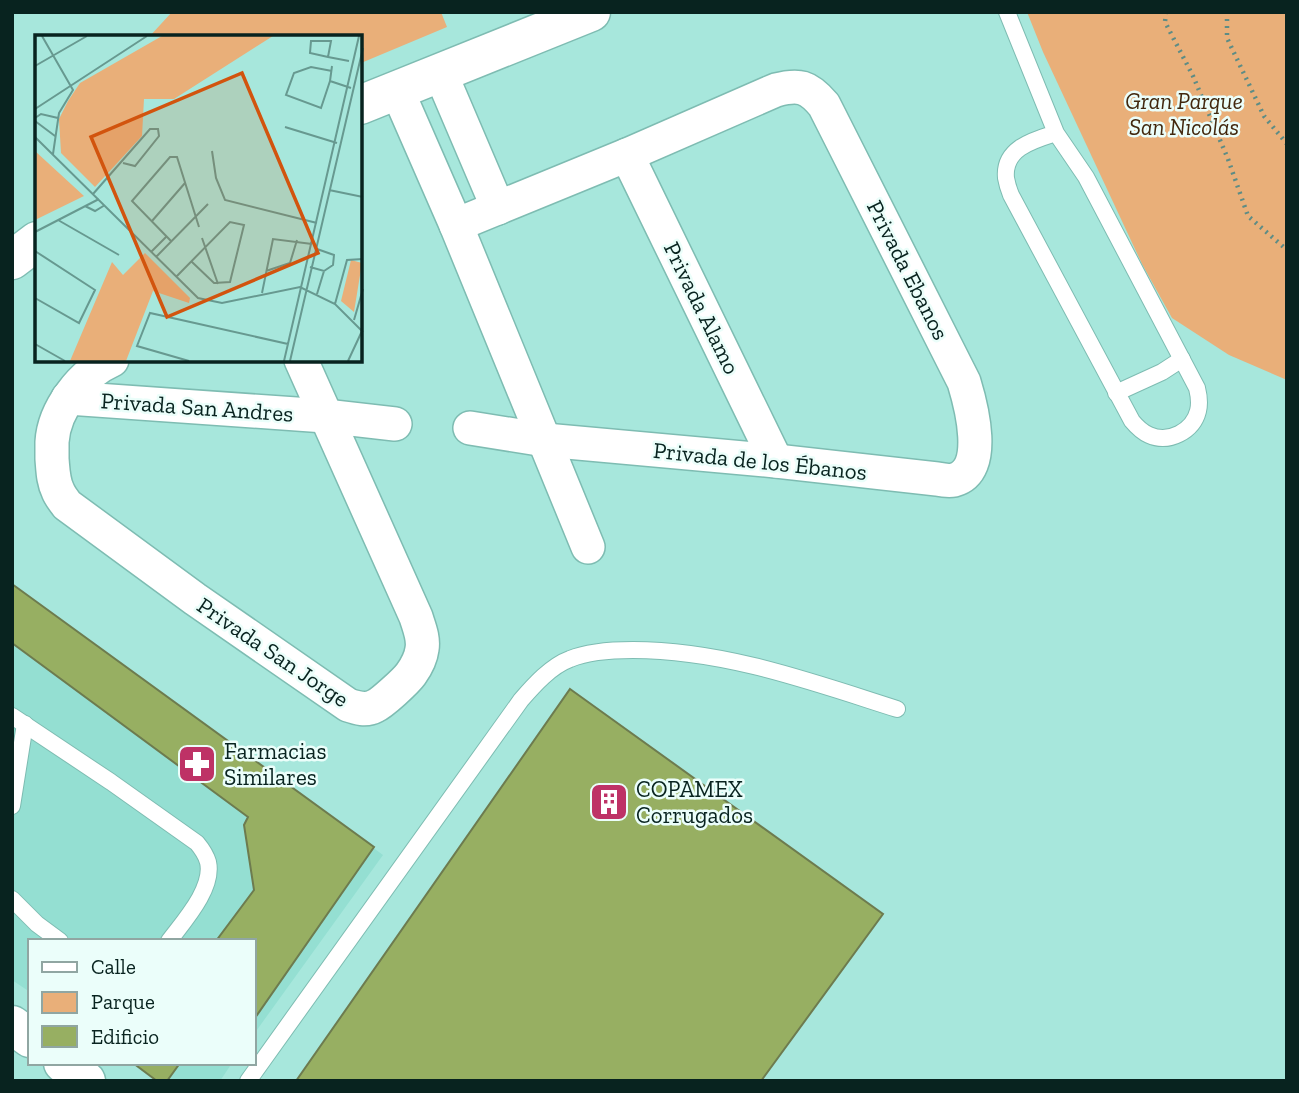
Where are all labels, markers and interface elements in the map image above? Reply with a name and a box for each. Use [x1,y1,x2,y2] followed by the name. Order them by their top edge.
[35,35,362,362] inset map
[1125,87,1243,141] park label: Gran Parque San Nicolás
[861,196,955,344] street label: Privada Ebanos
[658,237,746,379] street label: Privada Alamo
[100,386,294,428] street label: Privada San Andres
[652,436,868,486] street label: Privada de los Ébanos
[192,591,354,713] street label: Privada San Jorge
[224,737,327,791] place label: Farmacias Similares
[176,743,218,785] pharmacy icon: Farmacias Similares
[636,775,753,829] place label: COPAMEX Corrugados
[588,781,630,823] building icon: COPAMEX Corrugados
[28,939,256,1065] legend
[91,954,136,979] text: Calle
[91,989,155,1014] text: Parque
[91,1024,159,1049] text: Edificio

